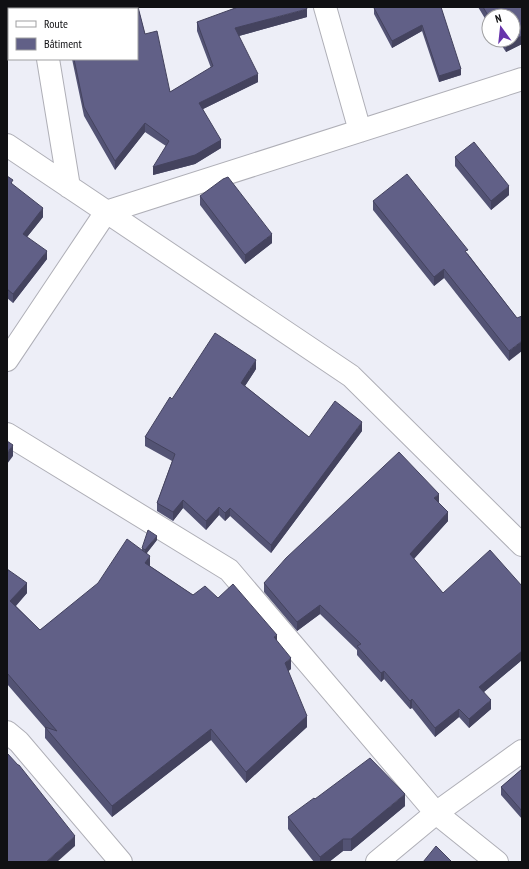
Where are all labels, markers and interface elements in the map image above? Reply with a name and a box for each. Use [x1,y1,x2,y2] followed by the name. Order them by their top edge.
[8,8,138,60] legend
[481,8,521,48] north arrow
[494,11,503,26] text: N
[44,16,68,31] text: Route
[44,36,82,51] text: Bâtiment

